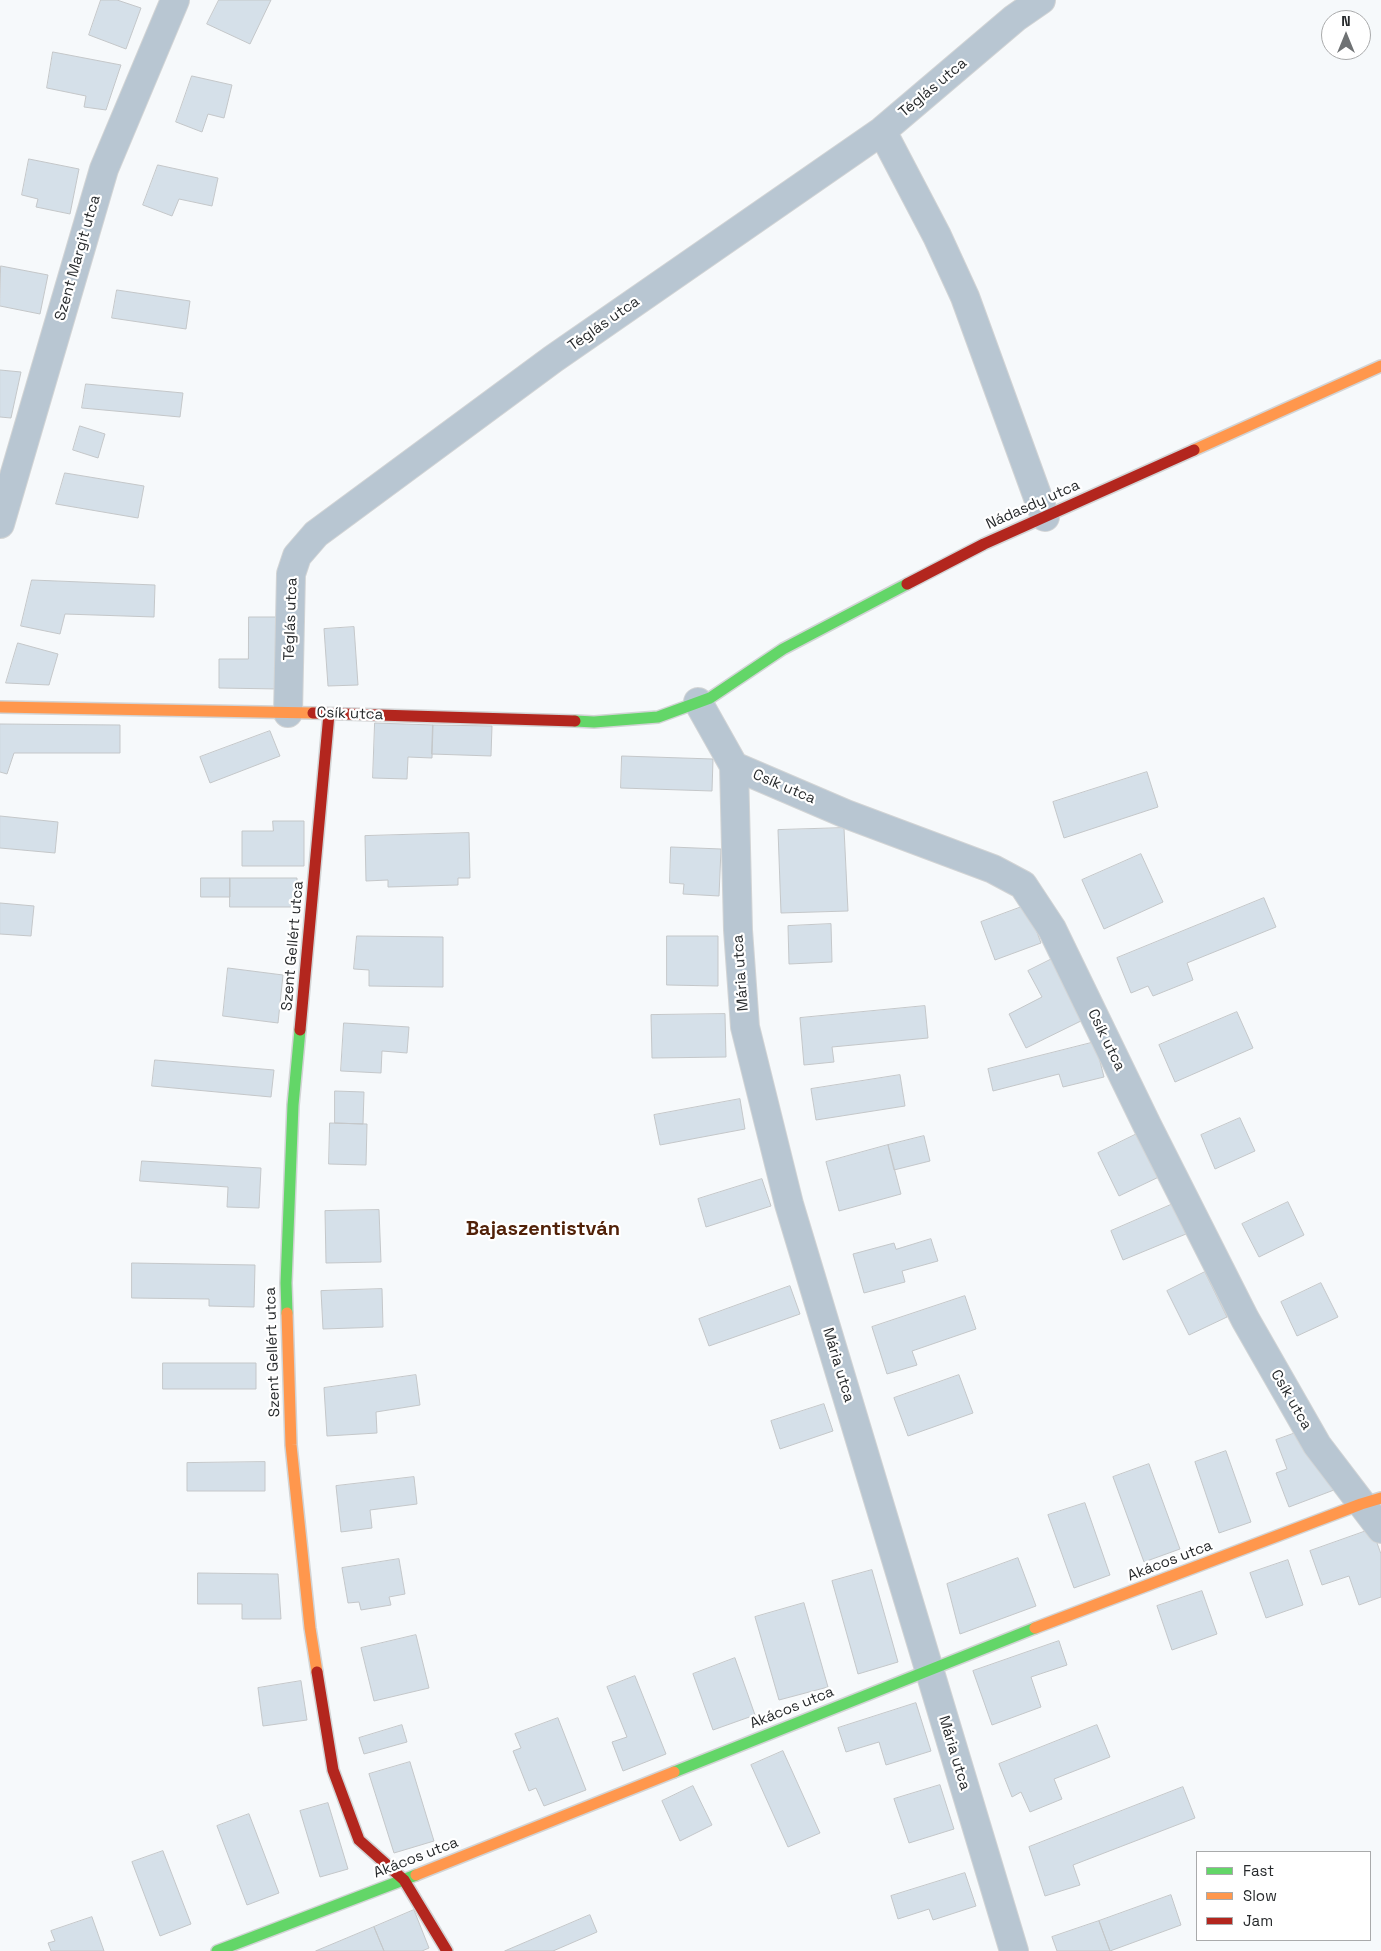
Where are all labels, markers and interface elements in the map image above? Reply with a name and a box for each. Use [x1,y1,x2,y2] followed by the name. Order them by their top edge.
[1321,10,1371,60] north arrow
[1341,12,1351,30] text: N
[895,54,971,122] street label: Téglás utca
[51,193,105,323] street label: Szent Margit utca
[565,293,643,355] street label: Téglás utca
[983,476,1083,534] street label: Nádasdy utca
[281,577,301,661] street label: Téglás utca
[316,704,384,724] street label: Csík utca
[750,766,818,808] street label: Csík utca
[278,880,308,1012] street label: Szent Gellért utca
[729,934,753,1012] street label: Mária utca
[1083,1006,1129,1074] street label: Csík utca
[466,1218,620,1242] district label: Bajaszentistván
[262,1287,284,1417] street label: Szent Gellért utca
[818,1326,858,1404] street label: Mária utca
[1267,1367,1315,1433] street label: Csík utca
[1125,1537,1215,1585] street label: Akácos utca
[747,1683,837,1733] street label: Akácos utca
[934,1714,974,1792] street label: Mária utca
[371,1834,461,1882] street label: Akácos utca
[1196,1851,1371,1941] legend
[1243,1861,1274,1880] text: Fast
[1243,1886,1277,1905] text: Slow
[1243,1911,1273,1930] text: Jam

